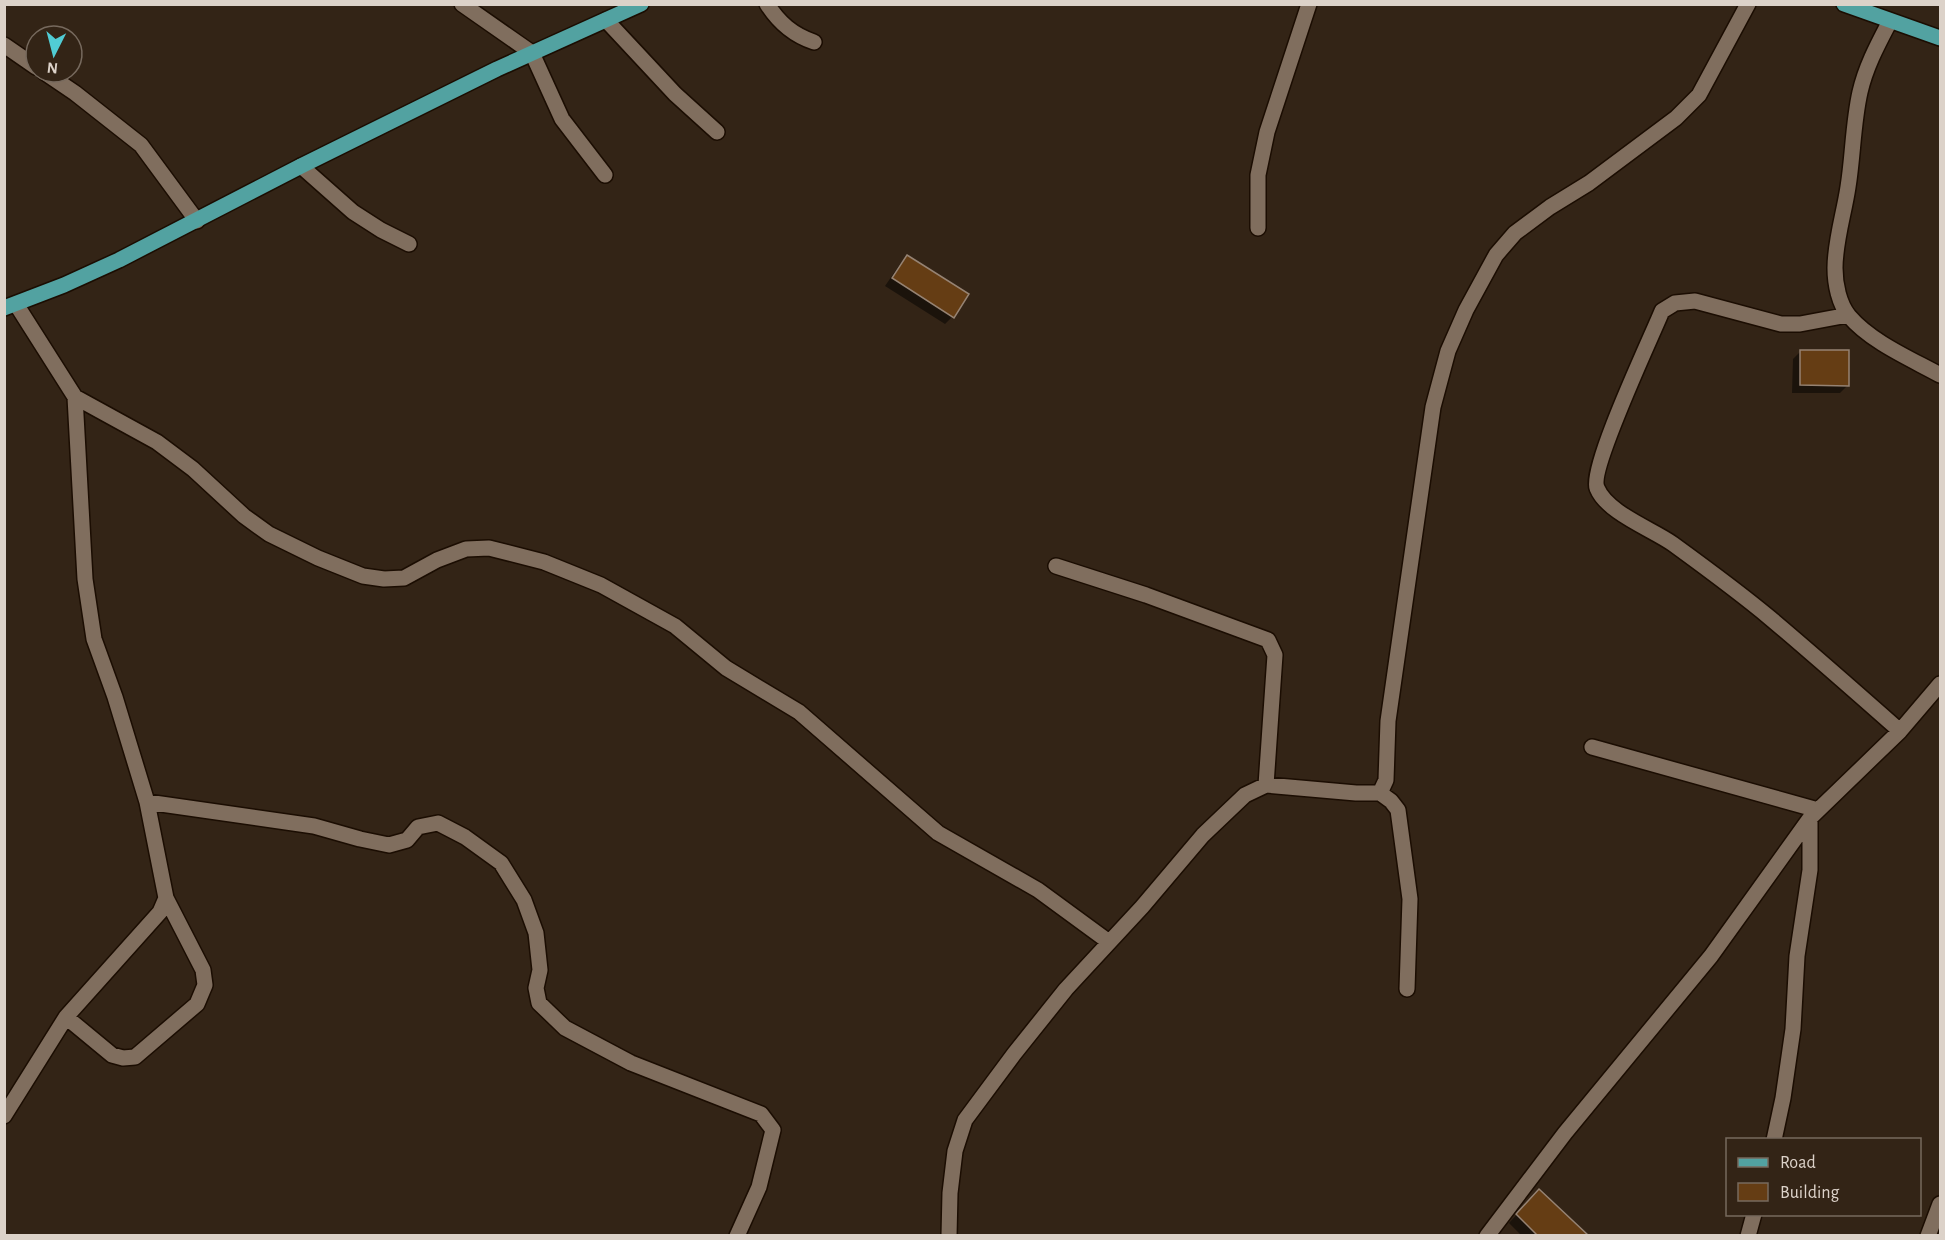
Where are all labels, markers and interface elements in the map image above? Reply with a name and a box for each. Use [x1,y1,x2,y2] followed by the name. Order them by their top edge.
[24,24,84,84] north arrow
[46,59,59,76] text: N
[1726,1138,1921,1216] legend
[1780,1154,1816,1172] text: Road
[1780,1184,1840,1202] text: Building

